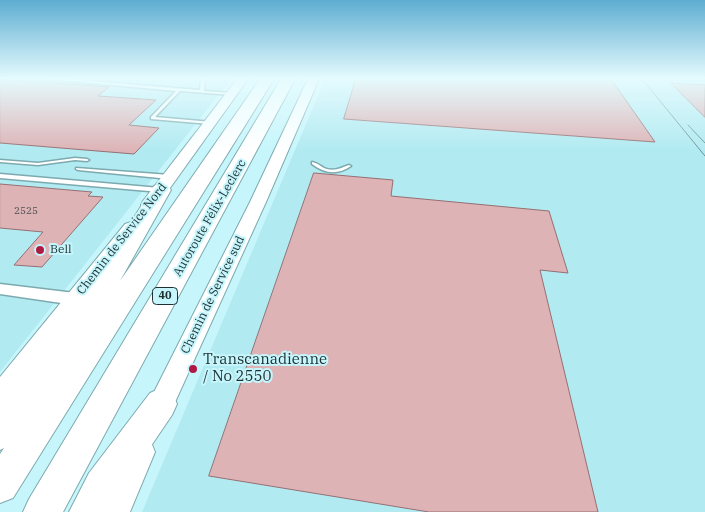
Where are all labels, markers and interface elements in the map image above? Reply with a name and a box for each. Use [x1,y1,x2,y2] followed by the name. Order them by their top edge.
[171,157,249,279] street label: Autoroute Félix-Leclerc
[74,181,170,297] street label: Chemin de Service Nord
[14,205,38,217] house number: 2525
[178,234,248,356] street label: Chemin de Service sud
[50,243,72,257] place label: Bell
[34,244,46,256] marker: Bell
[152,288,178,304] road number: 40
[203,351,327,386] place label: Transcanadienne / No 2550
[187,363,199,375] marker: Transcanadienne / No 2550

